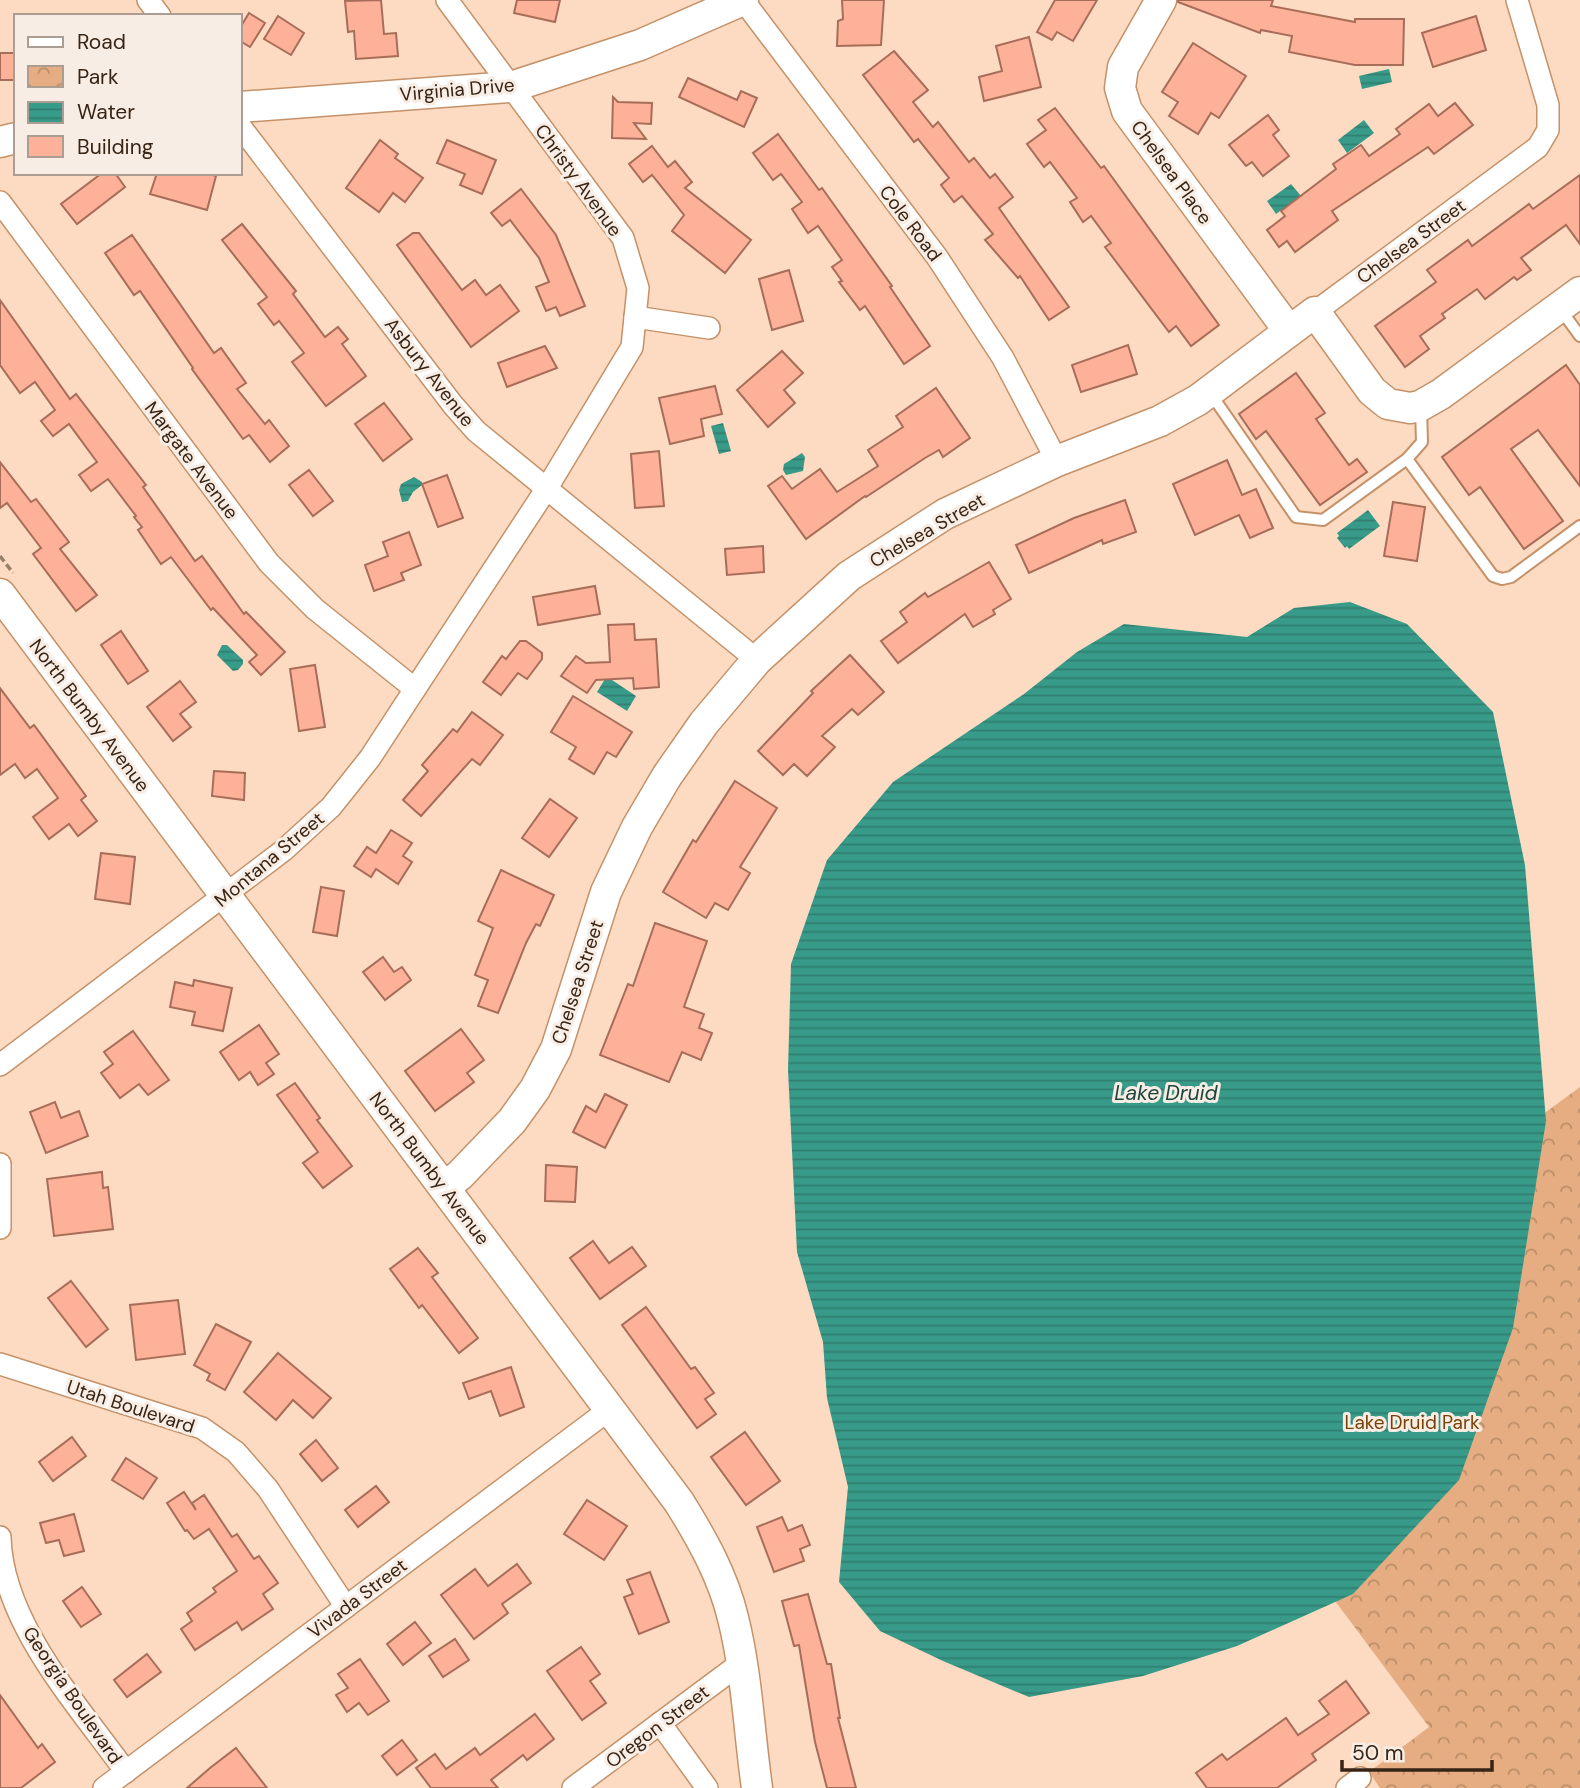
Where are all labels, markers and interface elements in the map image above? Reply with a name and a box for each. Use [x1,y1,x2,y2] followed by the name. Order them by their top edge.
[14,14,242,175] legend
[77,28,126,56] text: Road
[77,63,119,91] text: Park
[399,72,515,107] street label: Virginia Drive
[77,98,135,126] text: Water
[1125,115,1218,229] street label: Chelsea Place
[529,119,628,241] street label: Christy Avenue
[77,133,154,161] text: Building
[874,180,947,266] street label: Cole Road
[1352,193,1471,289] street label: Chelsea Street
[379,313,480,432] street label: Asbury Avenue
[139,396,244,524] street label: Margate Avenue
[865,487,989,574] street label: Chelsea Street
[24,634,155,797] street label: North Bumby Avenue
[209,806,329,913] street label: Montana Street
[546,917,609,1047] street label: Chelsea Street
[1114,1079,1219,1107] water label: Lake Druid
[364,1087,495,1250] street label: North Bumby Avenue
[64,1374,198,1439] street label: Utah Boulevard
[1344,1410,1480,1435] park label: Lake Druid Park
[303,1553,412,1644] street label: Vivada Street
[17,1622,128,1769] street label: Georgia Boulevard
[600,1679,714,1774] street label: Oregon Street
[1342,1728,1492,1772] scale bar
[1352,1739,1403,1767] text: 50 m

